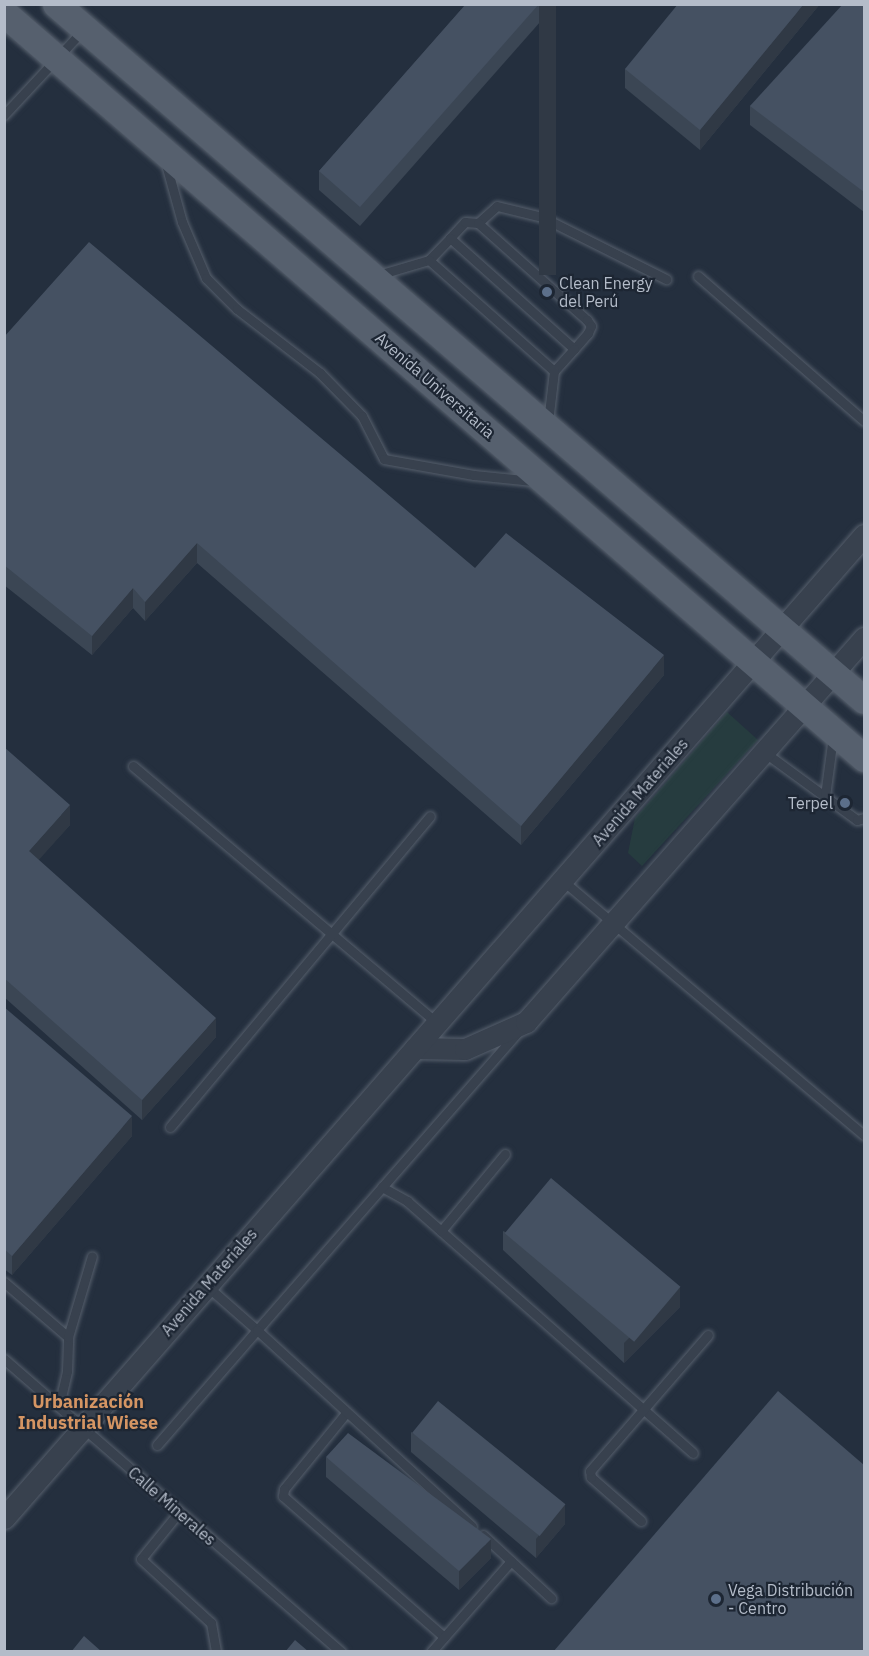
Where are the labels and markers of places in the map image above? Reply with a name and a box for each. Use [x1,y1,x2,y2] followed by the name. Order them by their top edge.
[559,273,653,311] place label: Clean Energy del Perú
[540,285,554,299] marker: Clean Energy del Perú
[788,793,833,813] place label: Terpel
[838,796,852,810] marker: Terpel
[728,1580,853,1618] place label: Vega Distribución - Centro
[709,1592,723,1606] marker: Vega Distribución - Centro

